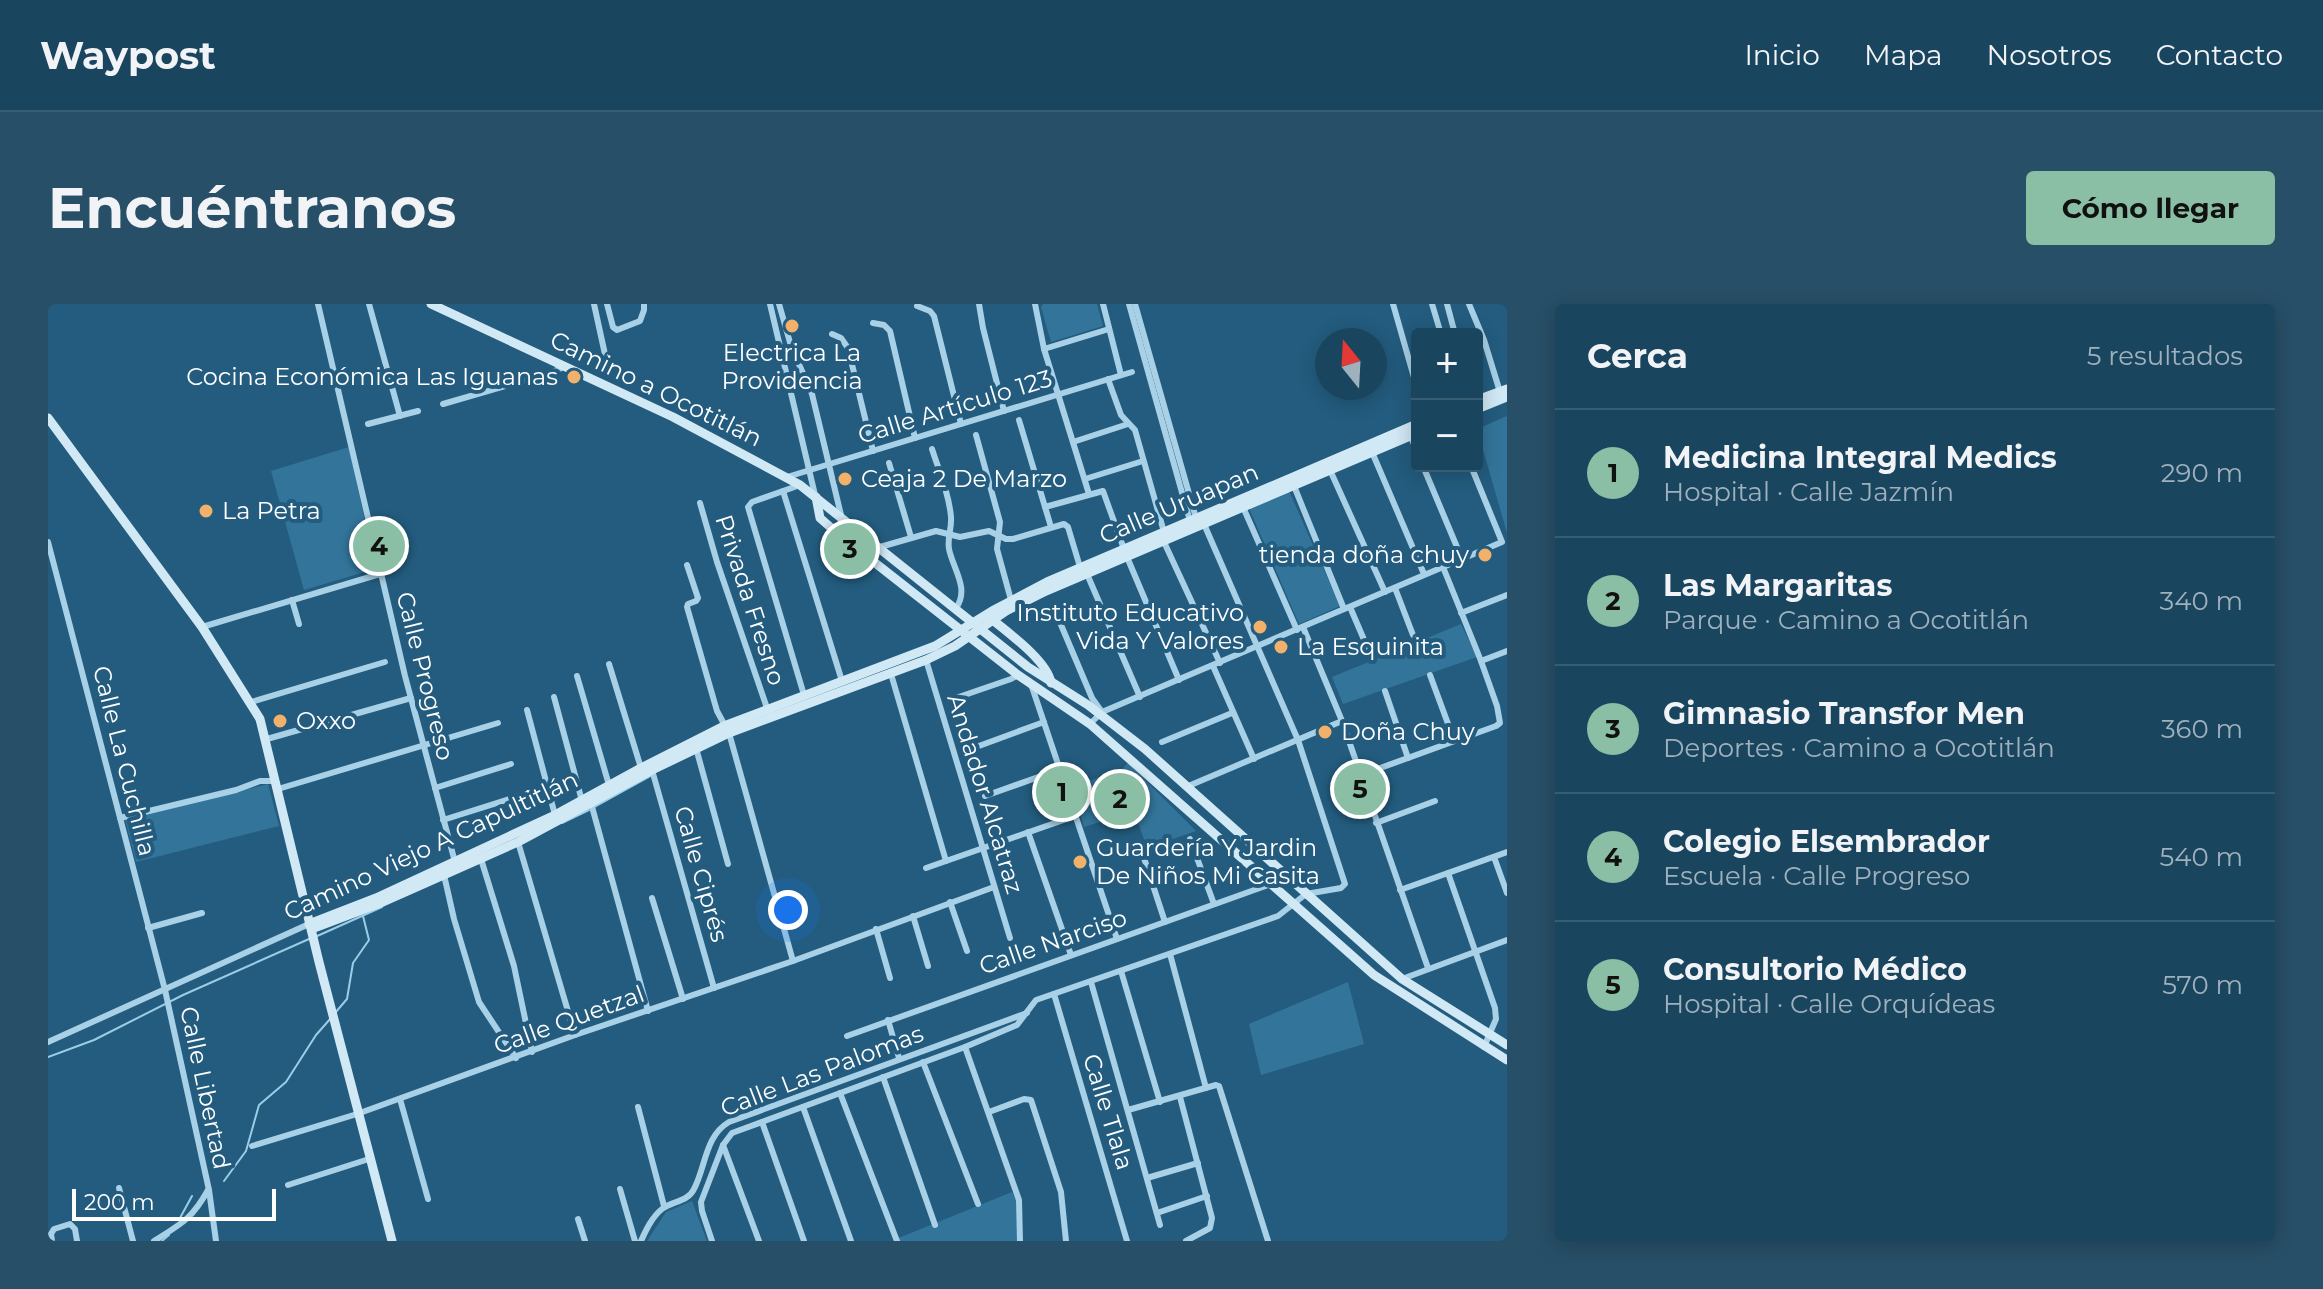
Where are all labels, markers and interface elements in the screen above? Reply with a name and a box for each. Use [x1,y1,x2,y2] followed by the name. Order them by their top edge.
[40,32,216,79] text: Waypost
[1744,38,1820,72] text: Inicio
[1864,38,1943,72] text: Mapa
[1987,38,2112,72] text: Nosotros
[2156,38,2283,72] text: Contacto
[2026,171,2275,245] button: Cómo llegar
[48,174,456,242] text: Encuéntranos
[783,317,801,335] marker: Electrica La Providencia
[546,325,767,452] street label: Camino a Ocotitlán
[1315,328,1387,400] north arrow
[1411,328,1483,472] map controls
[1411,328,1483,400] button: +
[1587,335,1688,377] text: Cerca
[721,338,863,395] place label: Electrica La Providencia
[2087,340,2243,372] text: 5 resultados
[186,362,558,391] place label: Cocina Económica Las Iguanas
[854,363,1055,450] street label: Calle Artículo 123
[565,368,583,386] marker: Cocina Económica Las Iguanas
[1411,400,1483,472] button: −
[1663,439,2057,476] text: Medicina Integral Medics
[1095,457,1263,550] street label: Calle Uruapan
[1608,457,1618,489] text: 1
[2161,457,2243,489] text: 290 m
[861,464,1067,493] place label: Ceaja 2 De Marzo
[836,470,854,488] marker: Ceaja 2 De Marzo
[1663,476,1954,508] text: Hospital · Calle Jazmín
[222,496,321,525] place label: La Petra
[197,502,215,520] marker: La Petra
[709,511,792,689] street label: Privada Fresno
[353,516,405,576] pin: 4
[824,519,876,579] pin: 3
[1259,540,1469,569] place label: tienda doña chuy
[1476,546,1494,564] marker: tienda doña chuy
[1663,567,1892,604] text: Las Margaritas
[1605,585,1621,617] text: 2
[2160,585,2243,617] text: 340 m
[391,589,460,763] street label: Calle Progreso
[1016,598,1244,655] place label: Instituto Educativo Vida Y Valores
[1663,604,2029,636] text: Parque · Camino a Ocotitlán
[1251,618,1269,636] marker: Instituto Educativo Vida Y Valores
[1297,632,1444,661] place label: La Esquinita
[1272,638,1290,656] marker: La Esquinita
[87,663,162,859] street label: Calle La Cuchilla
[941,691,1030,897] street label: Andador Alcatraz
[1663,695,2025,732] text: Gimnasio Transfor Men
[296,706,356,735] place label: Oxxo
[271,712,289,730] marker: Oxxo
[1605,713,1621,745] text: 3
[2161,713,2243,745] text: 360 m
[1341,717,1475,746] place label: Doña Chuy
[1316,723,1334,741] marker: Doña Chuy
[1663,732,2055,764] text: Deportes · Camino a Ocotitlán
[1334,759,1386,819] pin: 5
[1036,762,1088,822] pin: 1
[279,765,582,927] street label: Camino Viejo A Capultitlán
[1094,769,1146,829] pin: 2
[668,803,735,945] street label: Calle Ciprés
[1663,823,1990,860] text: Colegio Elsembrador
[1096,833,1320,890] place label: Guardería Y Jardin De Niños Mi Casita
[1604,841,1622,873] text: 4
[2159,841,2243,873] text: 540 m
[1071,853,1089,871] marker: Guardería Y Jardin De Niños Mi Casita
[1663,860,1970,892] text: Escuela · Calle Progreso
[768,890,808,930] your location
[975,903,1130,980] street label: Calle Narciso
[1663,951,1967,988] text: Consultorio Médico
[1605,969,1621,1001] text: 5
[2162,969,2243,1001] text: 570 m
[490,979,648,1060] street label: Calle Quetzal
[1663,988,1995,1020] text: Hospital · Calle Orquídeas
[174,1004,237,1172] street label: Calle Libertad
[716,1018,927,1123] street label: Calle Las Palomas
[1077,1050,1140,1173] street label: Calle Tlala
[72,1185,276,1221] scale bar
[84,1189,155,1216] text: 200 m

